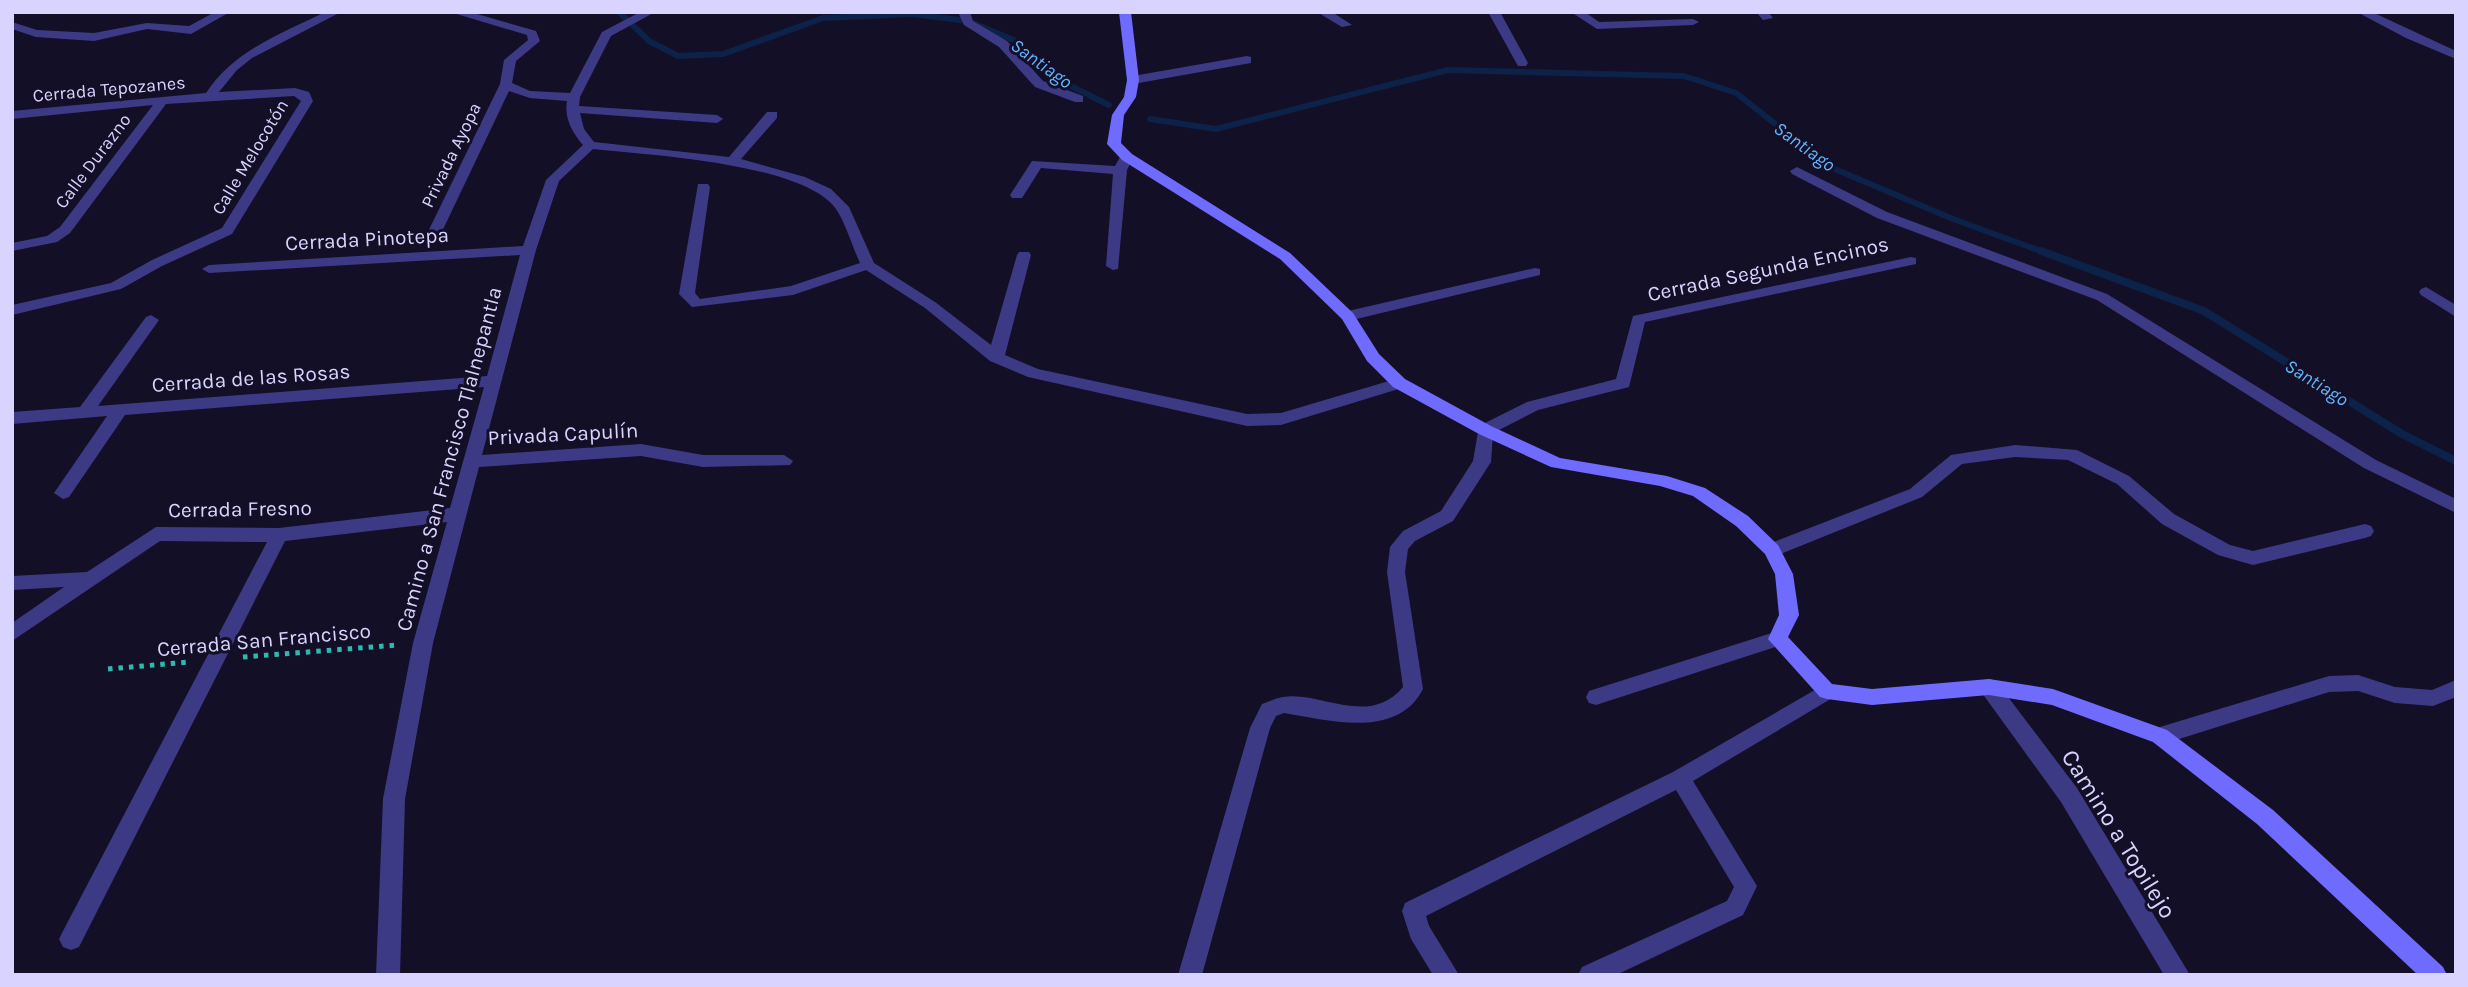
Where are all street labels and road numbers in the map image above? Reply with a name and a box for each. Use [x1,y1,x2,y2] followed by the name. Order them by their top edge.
[32,71,186,107] street label: Cerrada Tepozanes
[207,95,293,219] street label: Calle Melocotón
[416,99,486,211] street label: Privada Ayopa
[50,109,136,213] street label: Calle Durazno
[285,223,449,255] street label: Cerrada Pinotepa
[1645,232,1891,306] street label: Cerrada Segunda Encinos
[391,284,507,634] street label: Camino a San Francisco Tlalnepantla
[151,359,351,397] street label: Cerrada de las Rosas
[487,418,639,450] street label: Privada Capulín
[168,496,312,522] street label: Cerrada Fresno
[156,619,372,661] street label: Cerrada San Francisco
[2056,744,2182,924] street label: Camino a Topilejo

